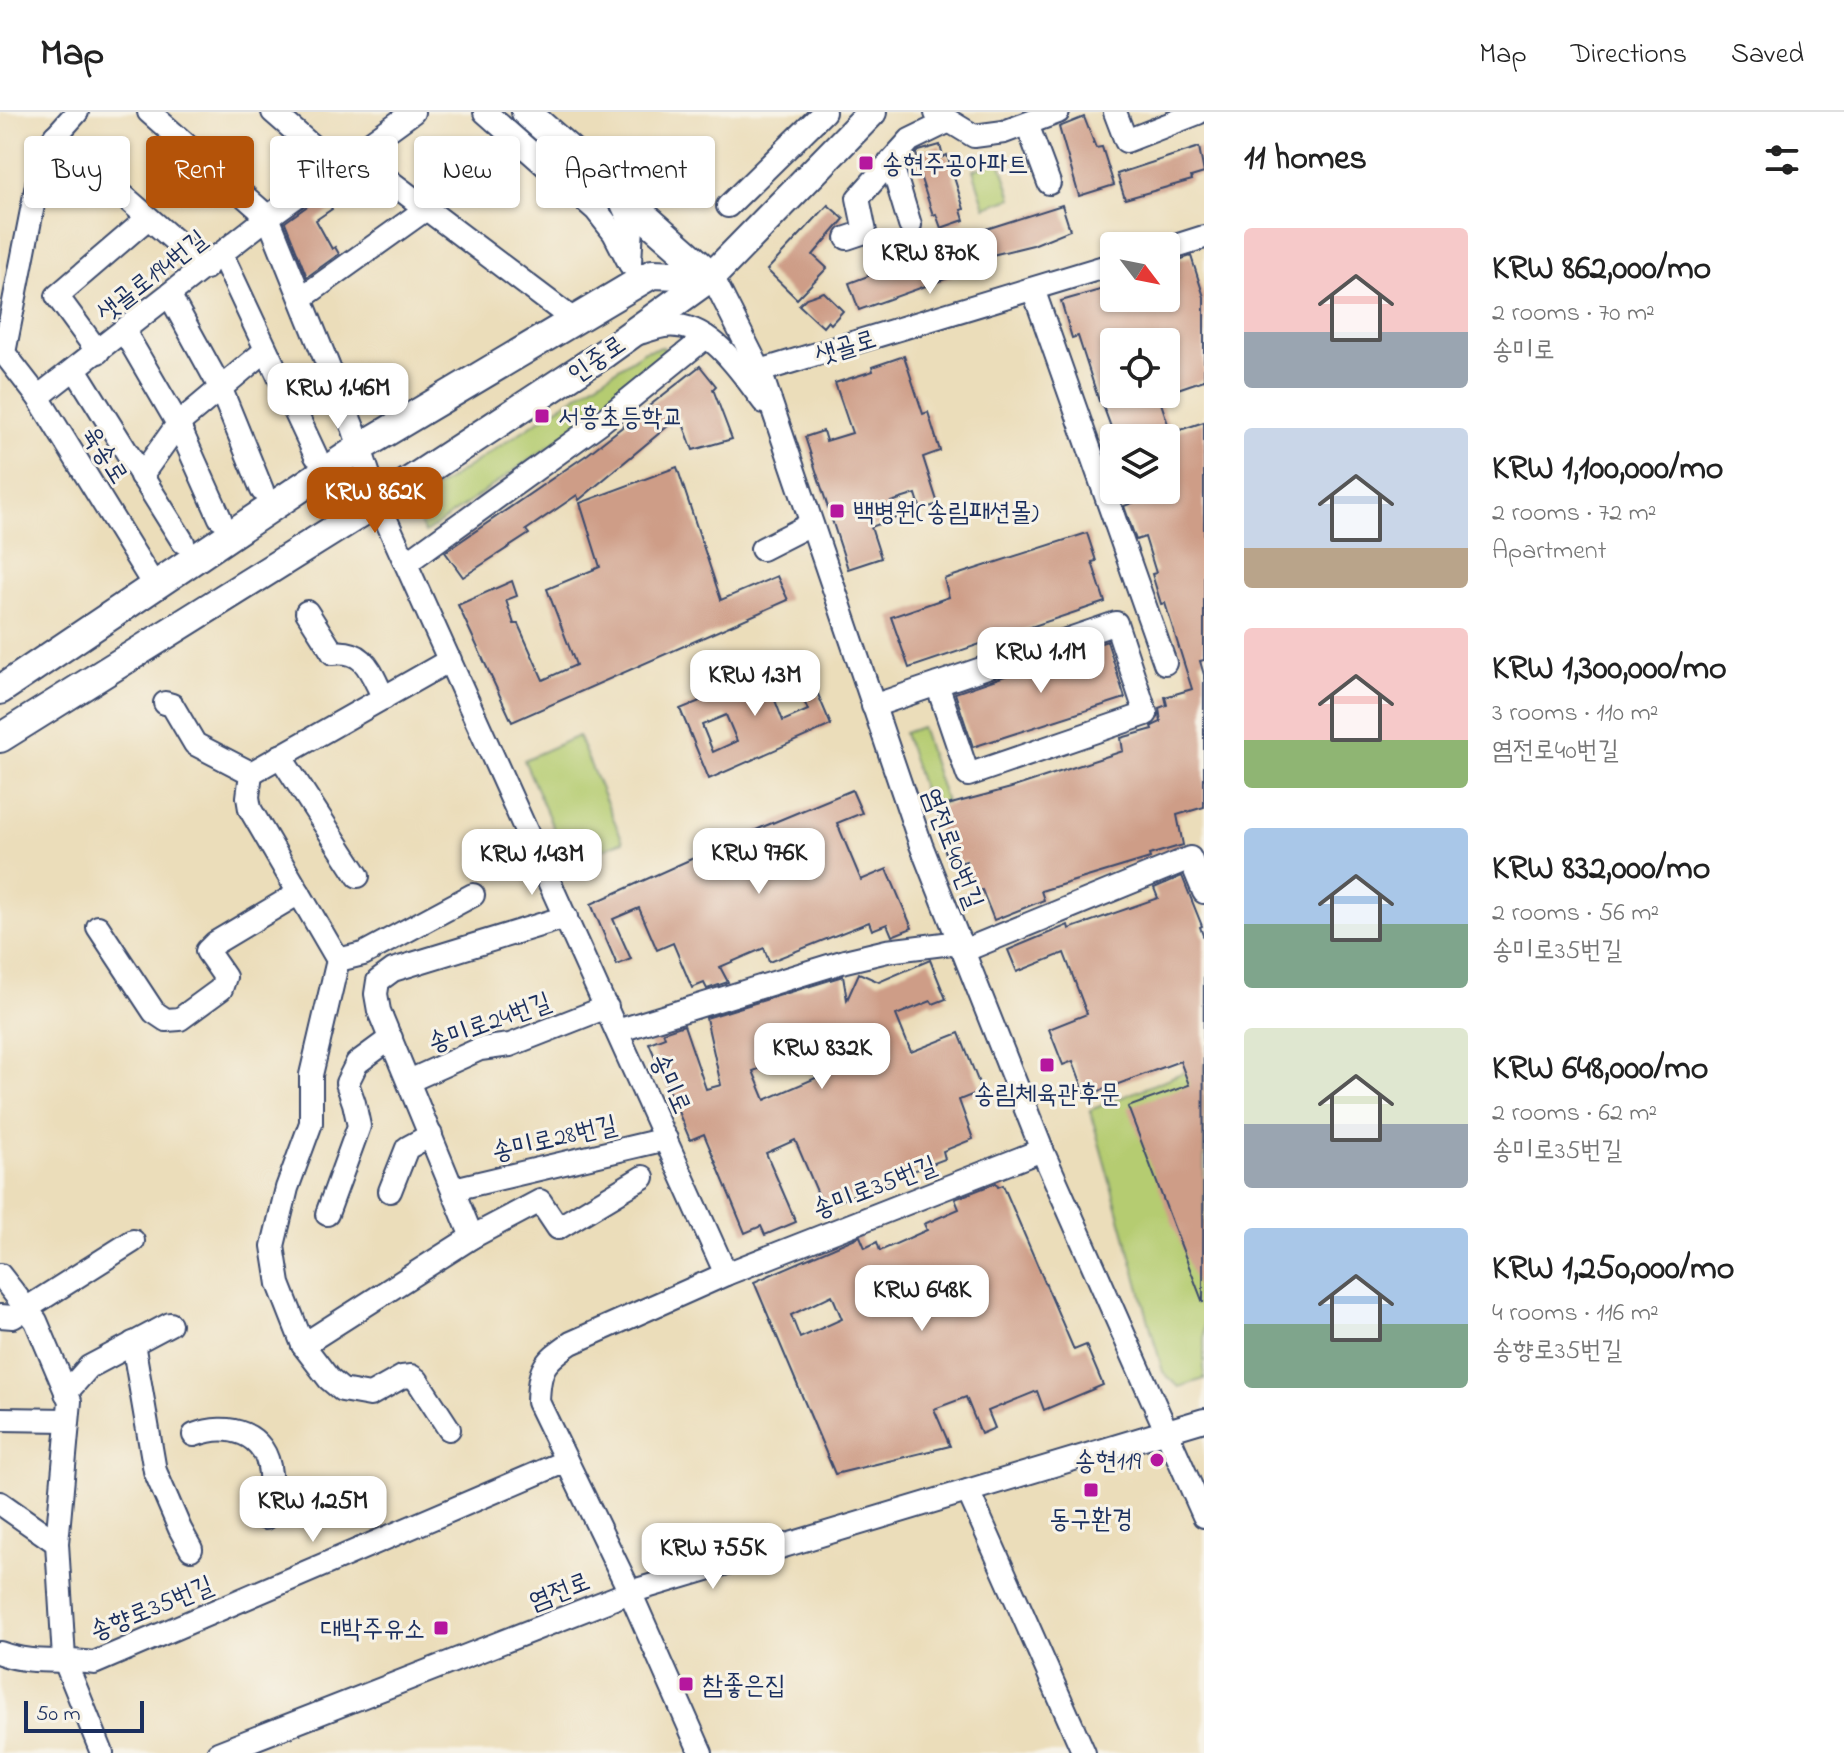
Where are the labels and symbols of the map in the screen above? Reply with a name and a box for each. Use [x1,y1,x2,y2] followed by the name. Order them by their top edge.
[882,147,1028,185] place label: 송현주공아파트
[857,154,875,172] marker: 송현주공아파트
[89,222,216,333] street label: 샛골로194번길
[847,228,1013,296] pin: KRW 870K
[1100,232,1180,312] north arrow
[810,322,881,376] street label: 샛골로
[561,327,634,394] street label: 인중로
[246,363,430,431] pin: KRW 1.46M
[558,400,684,438] place label: 서흥초등학교
[533,407,551,425] marker: 서흥초등학교
[71,419,136,492] street label: 육송로
[292,467,458,535] pin: KRW 862K
[853,495,1039,533] place label: 백병원(송림패션몰)
[828,502,846,520] marker: 백병원(송림패션몰)
[958,627,1124,695] pin: KRW 1.1M
[672,650,838,718] pin: KRW 1.3M
[911,783,992,915] street label: 염전로40번길
[676,828,842,896] pin: KRW 976K
[440,829,624,897] pin: KRW 1.43M
[423,984,557,1064] street label: 송미로24번길
[739,1023,905,1091] pin: KRW 832K
[639,1048,699,1121] street label: 송미로
[1038,1056,1056,1074] marker: 송림체육관후문
[974,1077,1120,1115] place label: 송림체육관후문
[488,1107,621,1173] street label: 송미로28번길
[807,1148,943,1230] street label: 송미로35번길
[839,1265,1005,1333] pin: KRW 648K
[1075,1444,1141,1482] place label: 송현119
[1148,1451,1166,1469] marker: 송현119
[221,1476,405,1544] pin: KRW 1.25M
[1082,1481,1100,1499] marker: 동구환경
[1049,1502,1133,1540] place label: 동구환경
[630,1523,796,1591] pin: KRW 755K
[524,1564,596,1622] street label: 염전로
[85,1568,220,1652] street label: 송향로35번길
[320,1612,425,1650] place label: 대박주유소
[432,1619,450,1637] marker: 대박주유소
[702,1668,786,1706] place label: 참좋은집
[677,1675,695,1693] marker: 참좋은집
[24,1697,144,1733] scale bar

